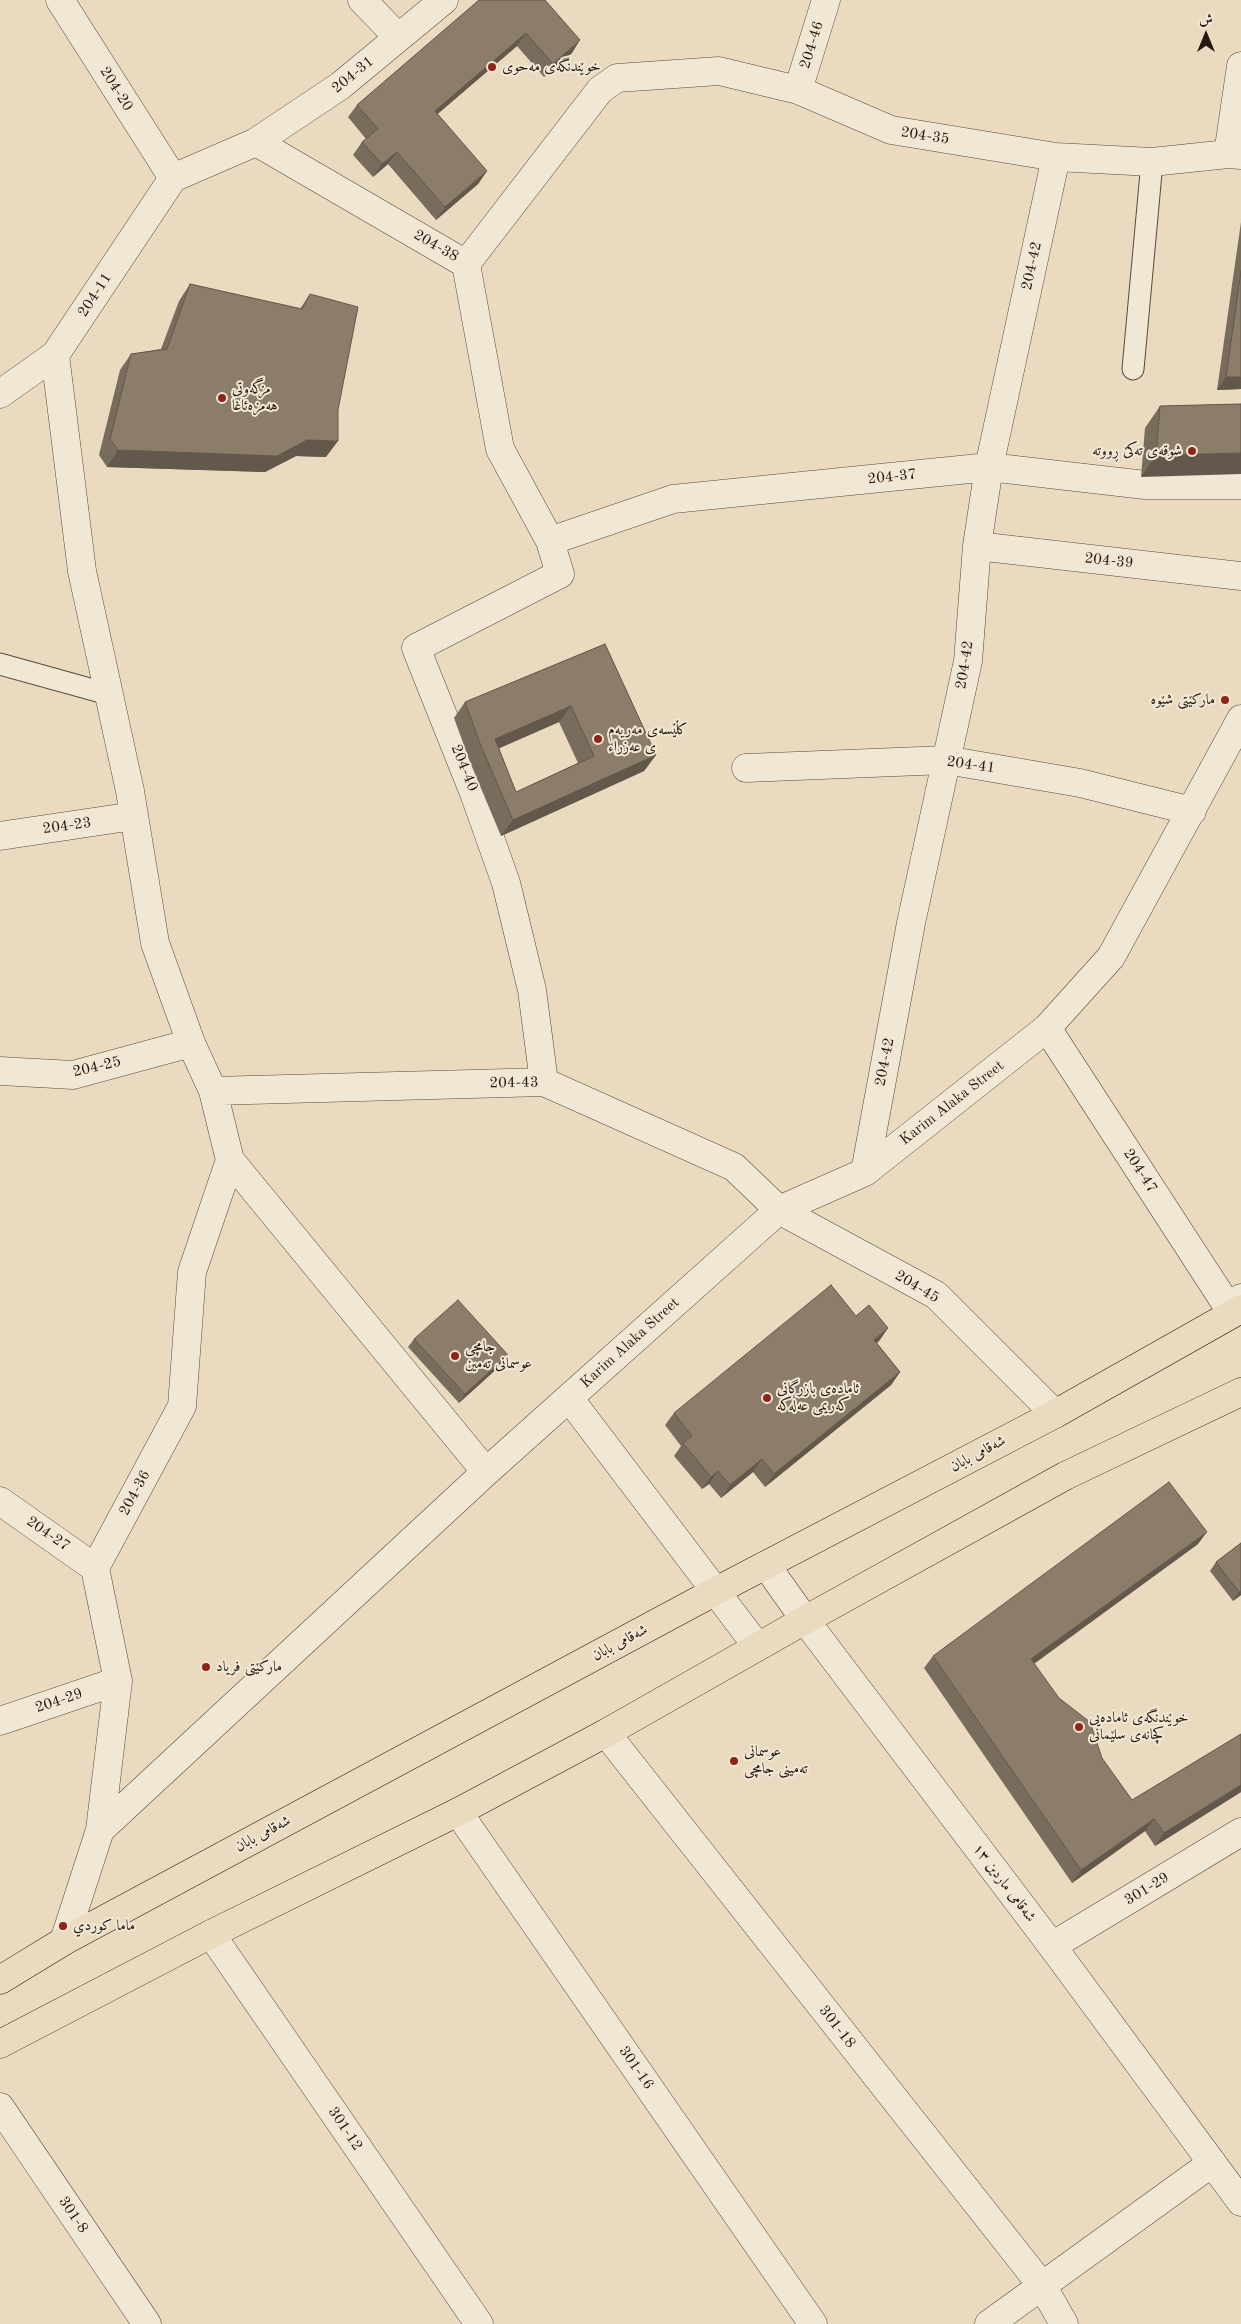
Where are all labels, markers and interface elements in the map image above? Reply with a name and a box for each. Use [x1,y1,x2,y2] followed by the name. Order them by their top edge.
[1181,10,1231,60] north arrow
[1199,13,1213,27] text: ش
[796,19,828,71] street label: 204-46
[328,53,378,97] street label: 204-31
[502,58,601,76] place label: خوێندنگەی مەحوی
[486,61,498,73] marker: خوێندنگەی مەحوی
[95,63,137,115] street label: 204-20
[899,123,951,149] street label: 204-35
[410,226,462,266] street label: 204-38
[1018,240,1046,292] street label: 204-42
[74,270,116,320] street label: 204-11
[232,380,278,415] place label: مزگەوتی هەمزەئاغا
[216,392,228,404] marker: مزگەوتی هەمزەئاغا
[1092,442,1182,460] place label: شوقەی تەکێ ڕووتە
[1186,445,1198,457] marker: شوقەی تەکێ ڕووتە
[867,465,917,489] street label: 204-37
[1084,549,1134,573] street label: 204-39
[952,639,978,691] street label: 204-42
[1150,691,1215,709] place label: مارکێتی شێوە
[1219,694,1231,706] marker: مارکێتی شێوە
[608,721,688,756] place label: کڵێسەی مەریەم ی عەزراء
[592,733,604,745] marker: کڵێسەی مەریەم ی عەزراء
[446,742,482,794] street label: 204-40
[945,753,997,777] street label: 204-41
[41,814,93,838] street label: 204-23
[871,1036,899,1088] street label: 204-42
[71,1053,123,1081] street label: 204-25
[896,1057,1008,1149] street label: Karim Alaka Street
[489,1074,539,1092] street label: 204-43
[1119,1146,1161,1196] street label: 204-47
[891,1267,943,1307] street label: 204-45
[577,1294,683,1392] street label: Karim Alaka Street
[465,1338,532,1373] place label: جامچی عوسمانی تەمین
[449,1350,461,1362] marker: جامچی عوسمانی تەمین
[777,1380,859,1415] place label: ئامادەی بازرگانی کەریمی عەلەکە
[761,1392,773,1404] marker: ئامادەی بازرگانی کەریمی عەلەکە
[947,1432,1009,1476] street label: شەقامی بابان
[116,1467,154,1519] street label: 204-36
[23,1513,73,1555] street label: 204-27
[589,1621,651,1665] street label: شەقامی بابان
[216,1658,282,1676] place label: مارکێتی فریاد
[200,1661,212,1673] marker: مارکێتی فریاد
[33,1685,85,1717] street label: 204-29
[1089,1709,1189,1744] place label: خوێندنگەی ئامادەیی کچانەی سلێمانی
[1073,1721,1085,1733] marker: خوێندنگەی ئامادەیی کچانەی سلێمانی
[744,1743,808,1778] place label: عوسمانی تەمینی جامچی
[728,1755,740,1767] marker: عوسمانی تەمینی جامچی
[232,1812,294,1856] street label: شەقامی بابان
[969,1840,1039,1926] street label: شەقامی ماردین ١٣
[1121,1869,1173,1909] street label: 301-29
[73,1917,135,1935] place label: ماما كوردي
[57,1920,69,1932] marker: ماما كوردي
[815,2002,859,2052] street label: 301-18
[615,2043,657,2093] street label: 301-16
[324,2104,366,2154] street label: 301-12
[54,2193,92,2237] street label: 301-8

